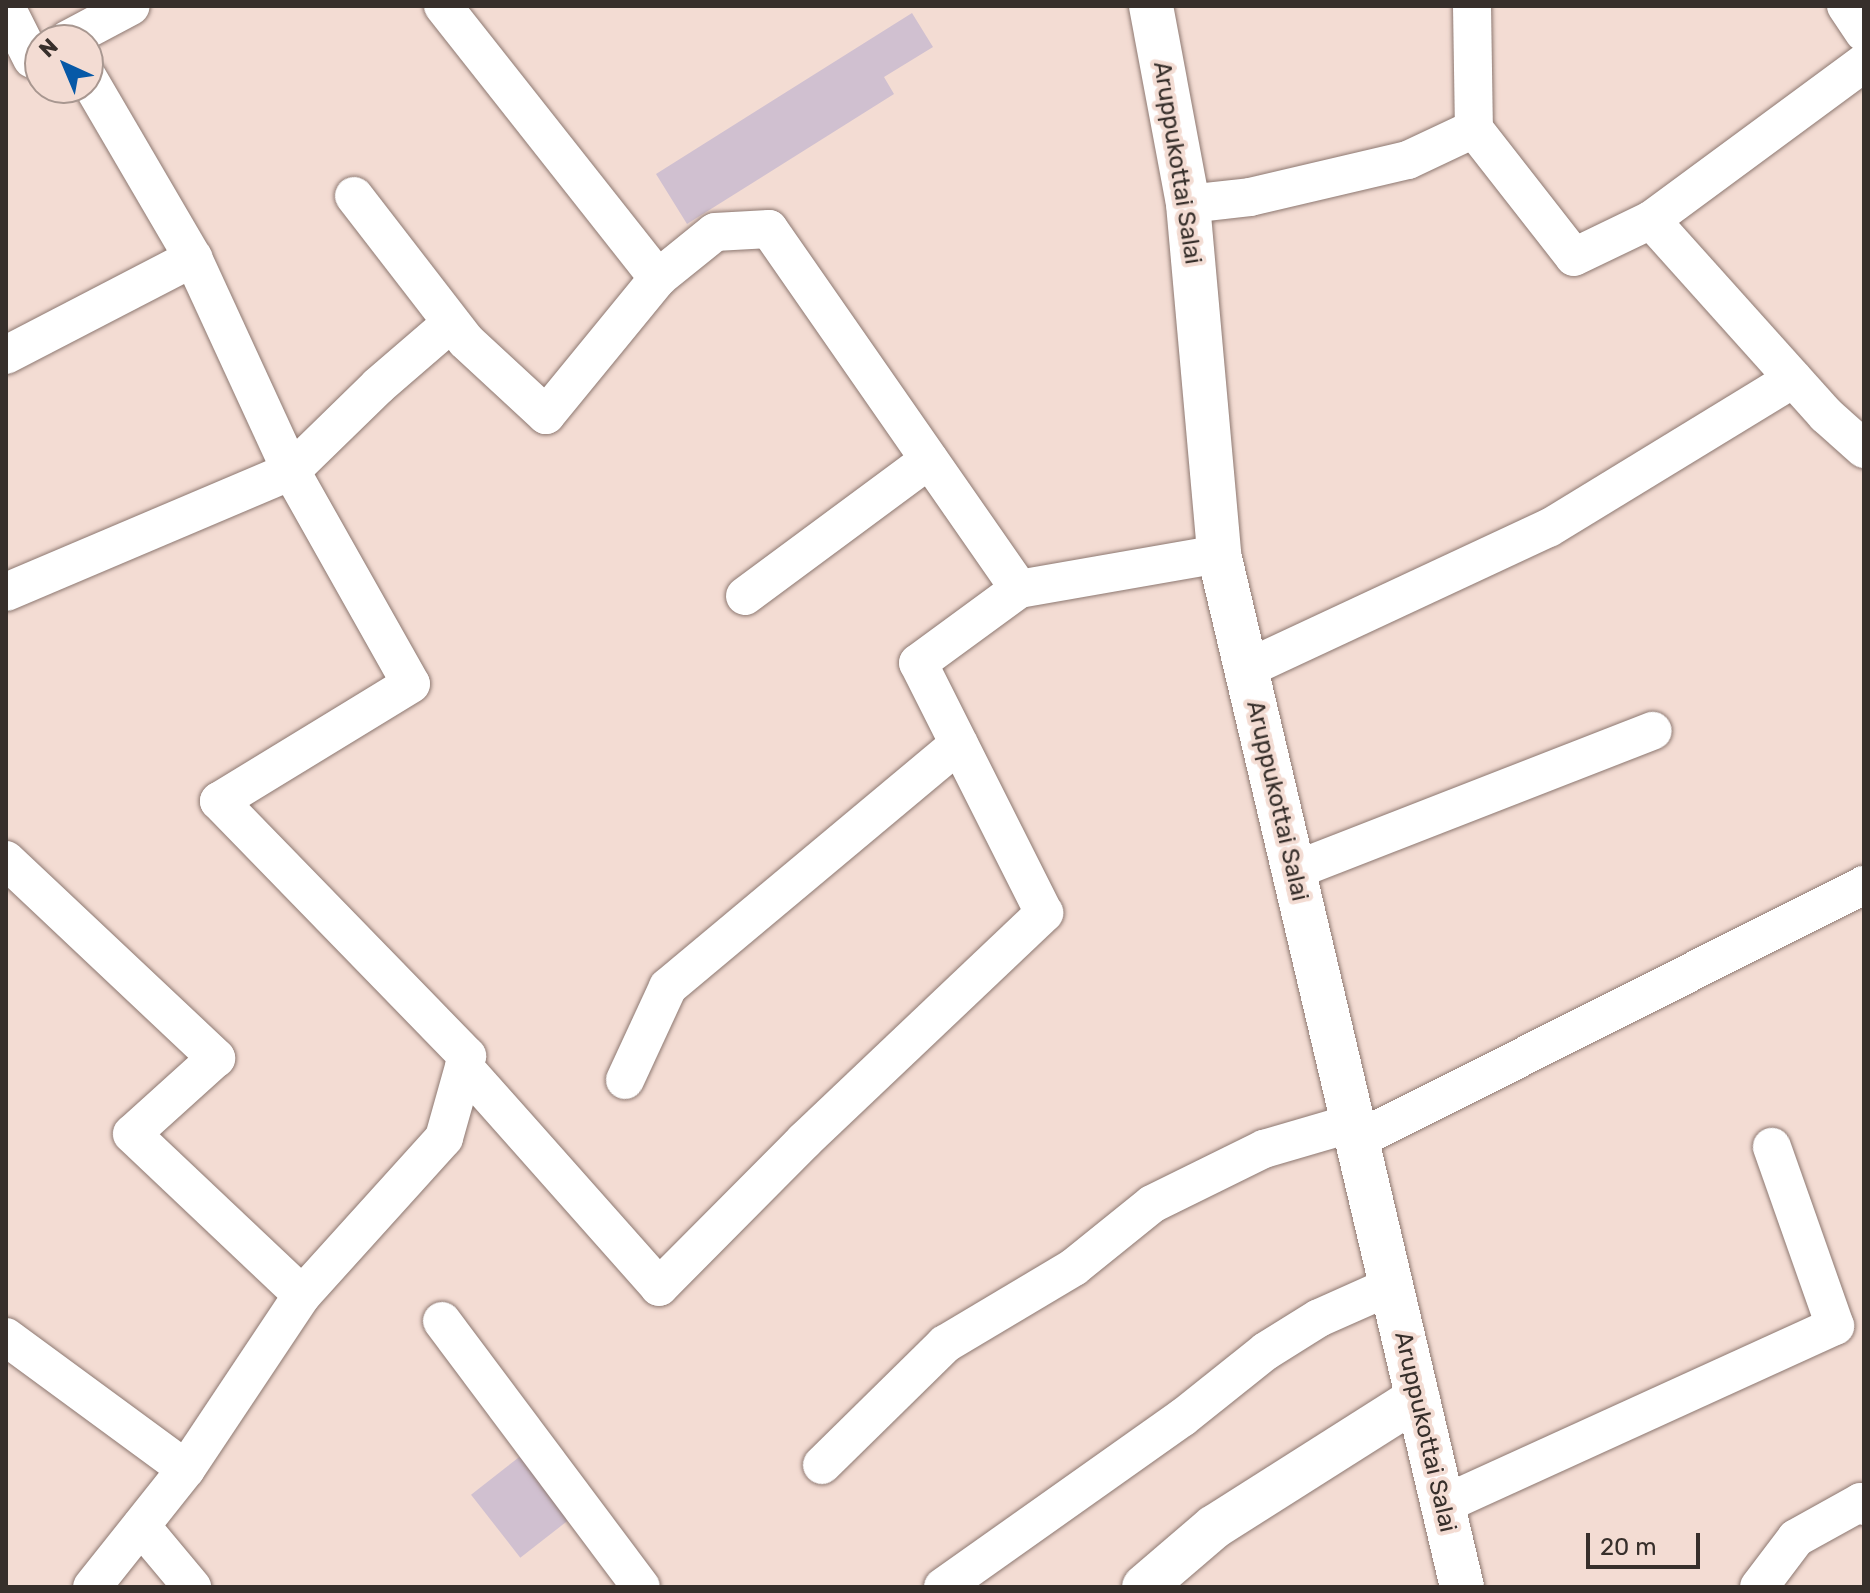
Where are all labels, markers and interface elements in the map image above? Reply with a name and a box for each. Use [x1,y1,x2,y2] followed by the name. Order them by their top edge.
[24,24,104,104] north arrow
[33,33,63,63] text: N
[1147,60,1207,266] street label: Aruppukottai Salai
[1240,698,1314,904] street label: Aruppukottai Salai
[1388,1329,1462,1535] street label: Aruppukottai Salai
[1590,1517,1704,1567] scale bar
[1600,1533,1657,1561] text: 20 m

